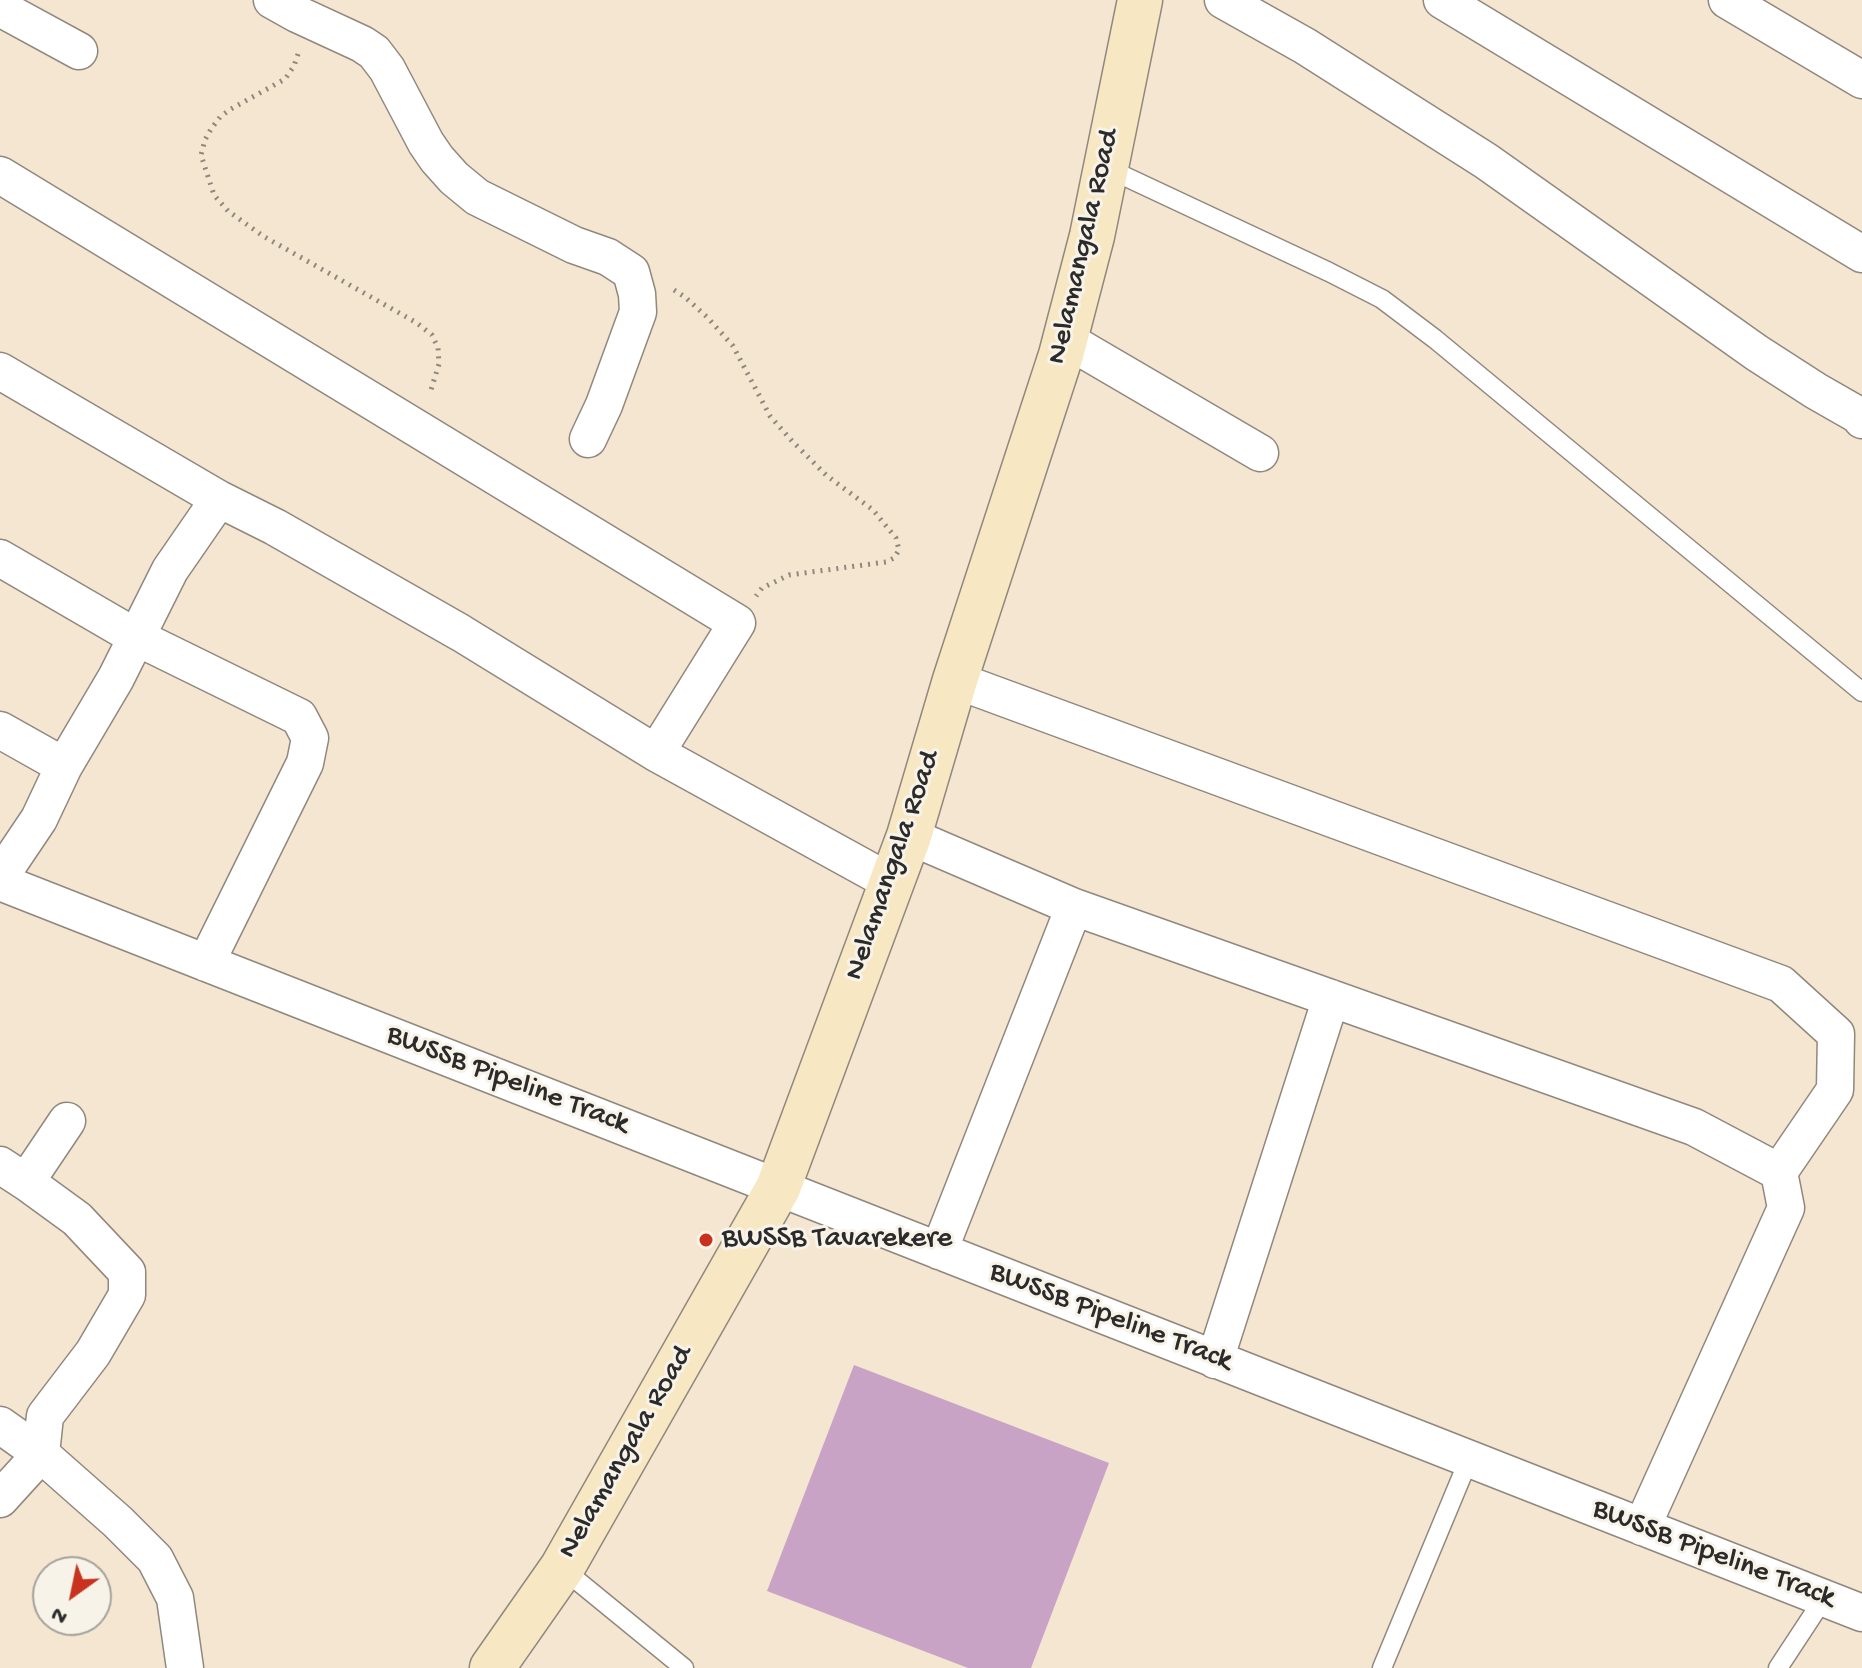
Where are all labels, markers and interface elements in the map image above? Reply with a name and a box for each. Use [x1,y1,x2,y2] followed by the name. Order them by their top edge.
[1040,126,1130,368] street label: Nelamangala Road
[838,747,950,985] street label: Nelamangala Road
[381,1018,633,1144] street label: BWSSB Pipeline Track
[722,1222,952,1258] place label: BWSSB Tavarekere
[697,1231,715,1249] marker: BWSSB Tavarekere
[984,1255,1236,1381] street label: BWSSB Pipeline Track
[551,1340,703,1566] street label: Nelamangala Road
[1587,1492,1839,1618] street label: BWSSB Pipeline Track
[32,1556,112,1636] north arrow
[47,1600,73,1629] text: N

